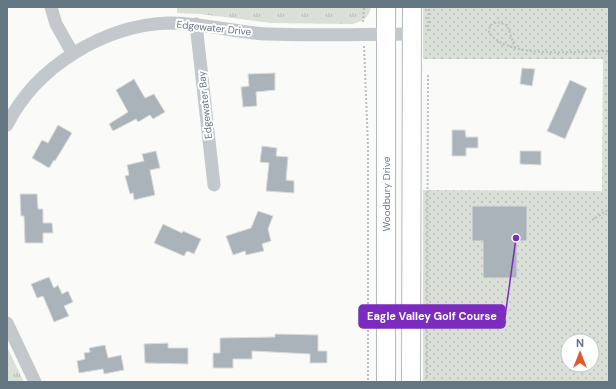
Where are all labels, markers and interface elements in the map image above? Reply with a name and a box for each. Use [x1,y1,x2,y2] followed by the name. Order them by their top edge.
[176,18,252,38] street label: Edgewater Drive
[195,70,215,140] street label: Edgewater Bay
[380,156,393,231] street label: Woodbury Drive
[359,305,505,328] callout: Eagle Valley Golf Course
[367,309,497,323] text: Eagle Valley Golf Course
[560,333,600,373] north arrow
[576,336,584,350] text: N

